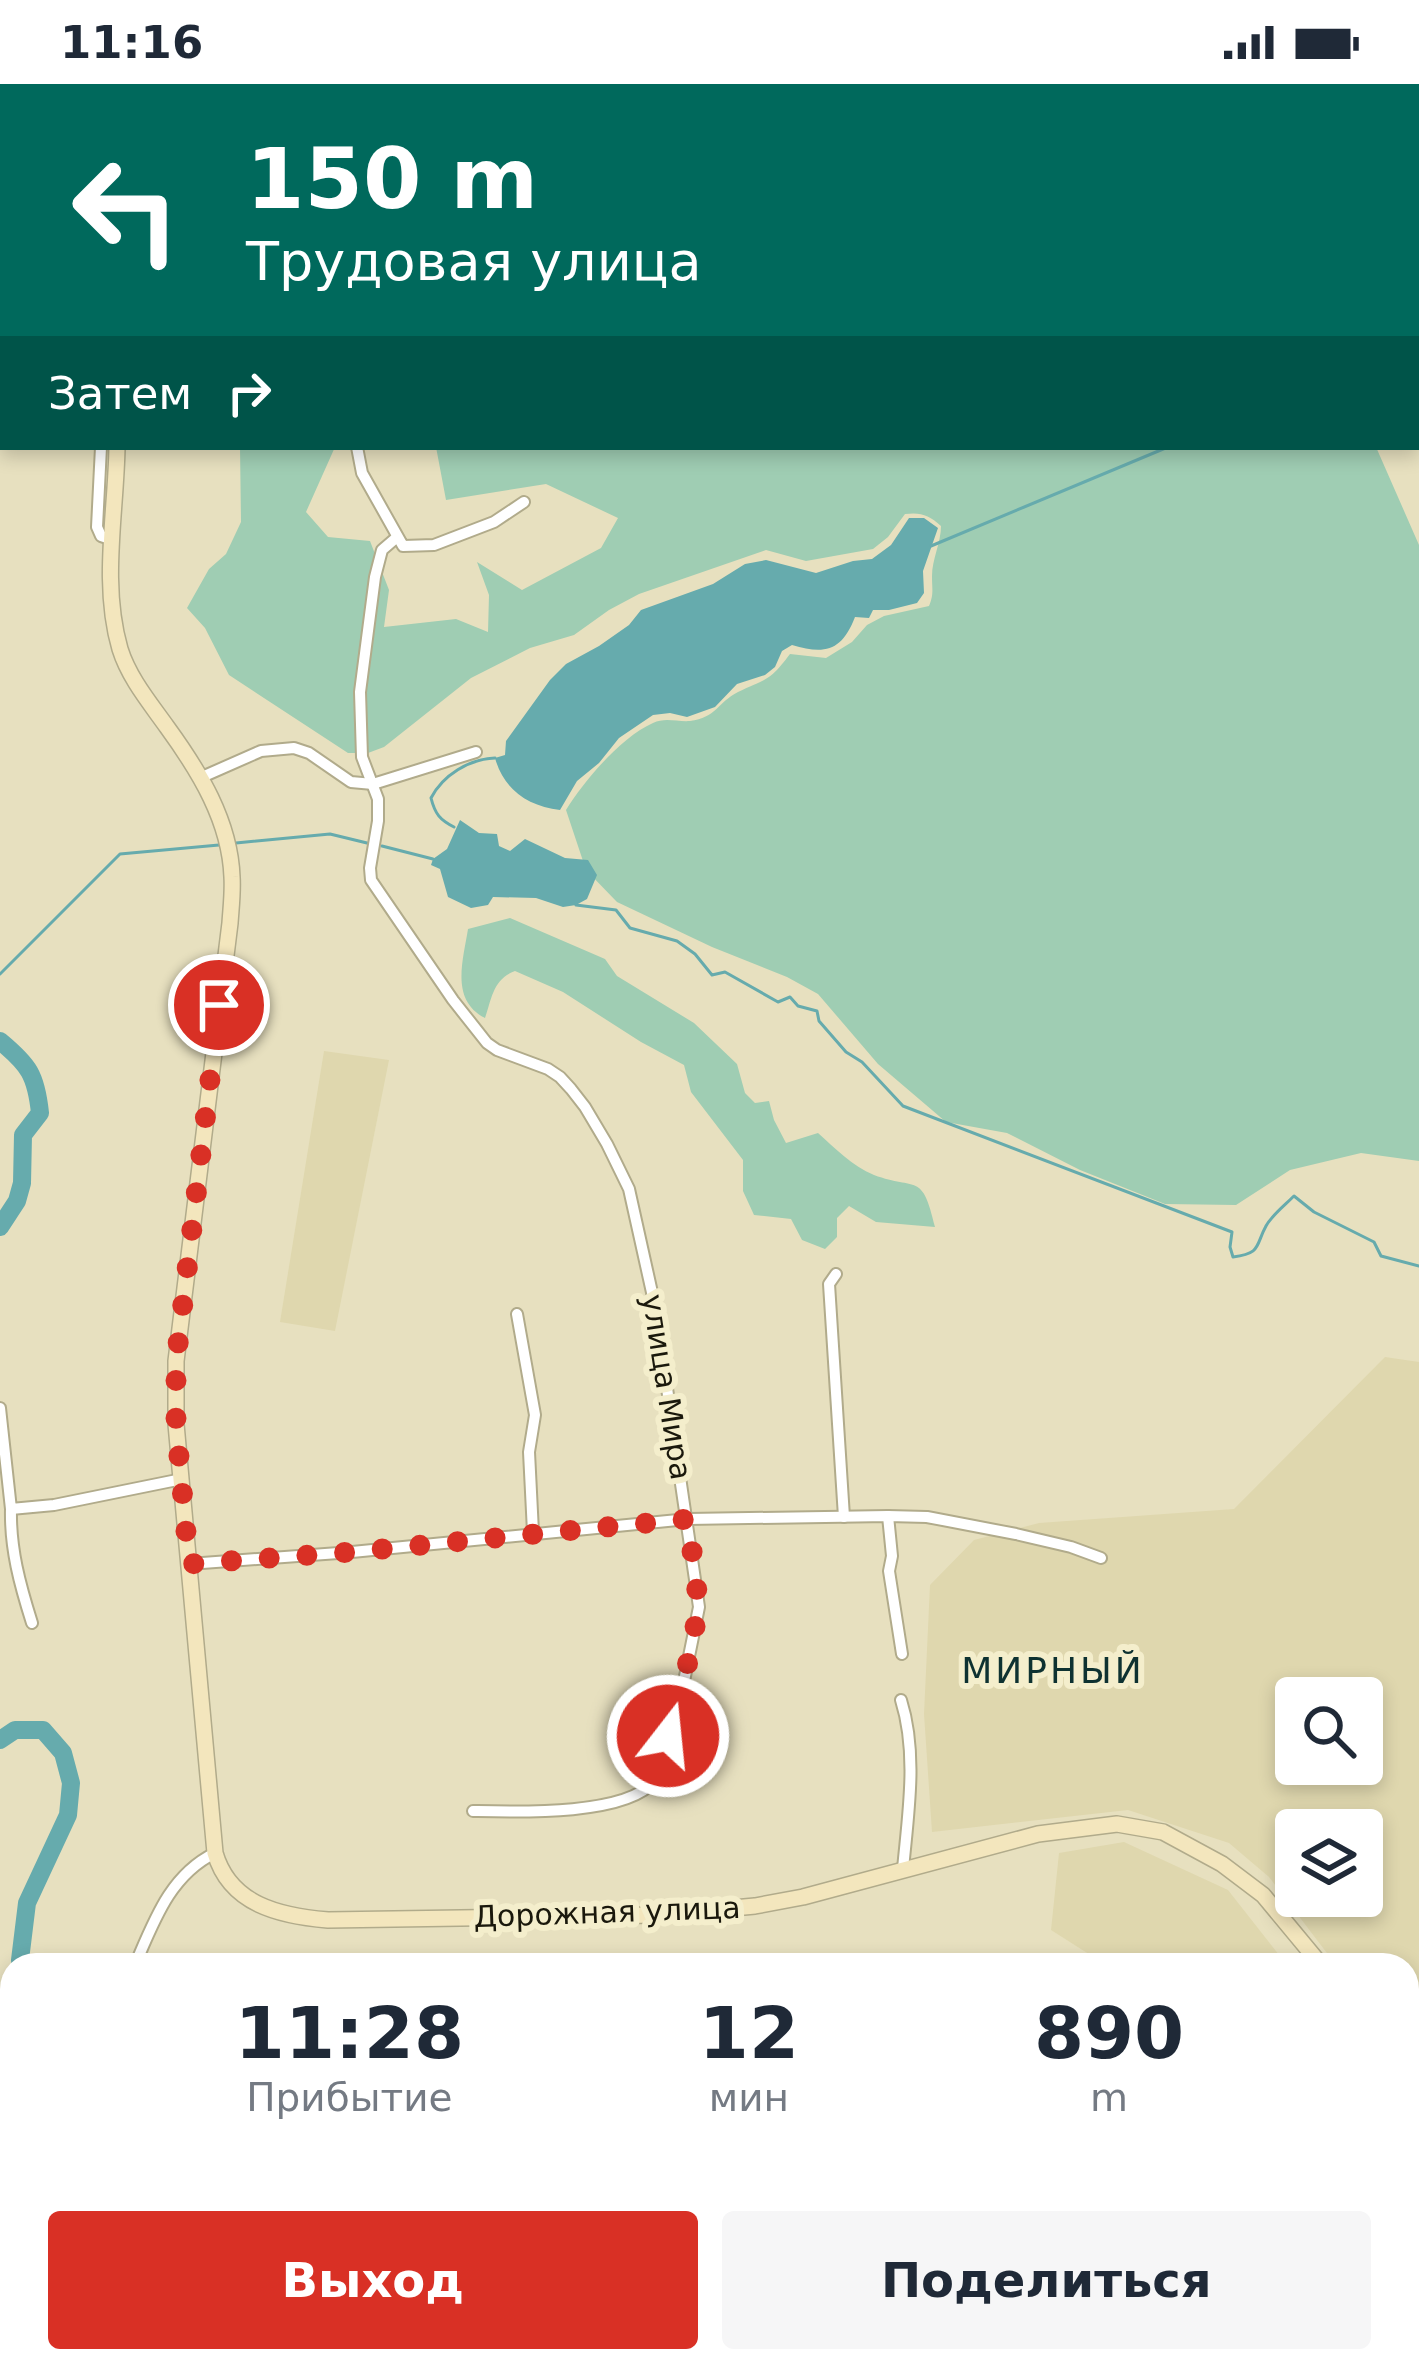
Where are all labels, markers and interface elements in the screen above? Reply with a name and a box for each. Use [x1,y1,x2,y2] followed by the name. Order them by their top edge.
[60,16,203,69] text: 11:16
[246,130,538,228] text: 150 m
[48,132,204,288] icon: left
[246,230,702,293] text: Трудовая улица
[216,360,282,426] icon: right
[48,367,192,420] text: Затем
[168,954,270,1056] pin
[186,972,252,1038] icon: arrive
[635,1292,699,1482] street label: улица Мира
[961,1650,1145,1691] district label: МИРНЫЙ
[605,1673,731,1799] position arrow
[1275,1677,1383,1917] map controls
[1275,1677,1383,1785] button: search
[1275,1809,1383,1917] button: layers
[473,1890,741,1934] street label: Дорожная улица
[235,1991,464,2075] text: 11:28
[699,1991,799,2075] text: 12
[1034,1991,1184,2075] text: 890
[246,2075,453,2120] text: Прибытие
[709,2075,789,2120] text: мин
[1090,2075,1128,2120] text: m
[48,2211,698,2349] button: Выход
[722,2211,1371,2349] button: Поделиться

